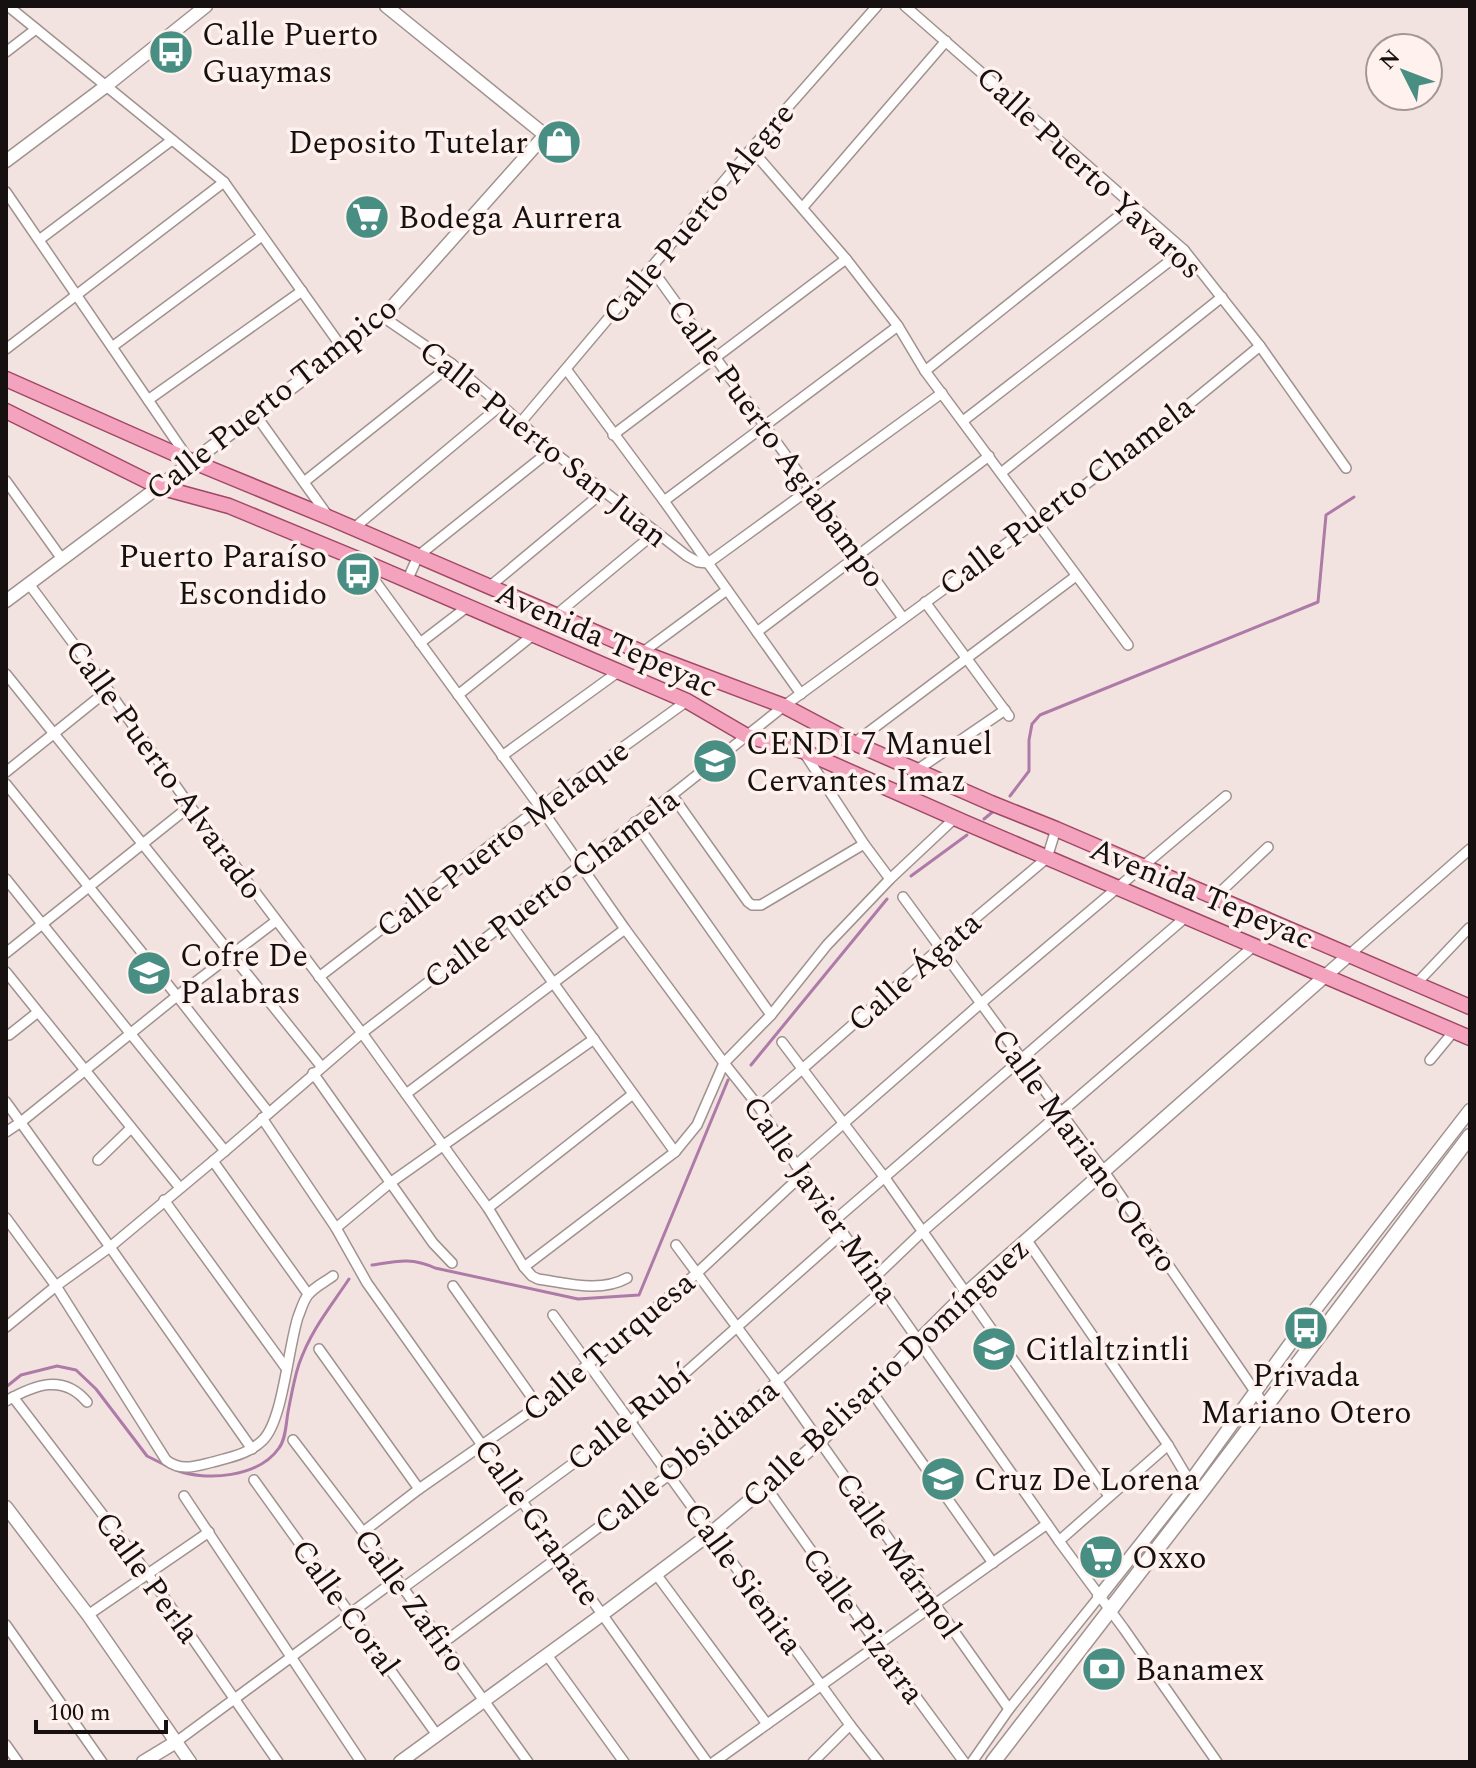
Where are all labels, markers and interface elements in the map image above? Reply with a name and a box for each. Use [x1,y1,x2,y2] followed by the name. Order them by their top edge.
[202,11,378,97] place label: Calle Puerto Guaymas
[147,28,195,76] bus stop icon: Calle Puerto Guaymas
[1364,32,1444,112] north arrow
[1372,42,1409,77] text: N
[964,54,1214,292] street label: Calle Puerto Yavaros
[591,92,807,336] street label: Calle Puerto Alegre
[535,118,583,166] shop icon: Deposito Tutelar
[288,119,528,168] place label: Deposito Tutelar
[343,193,391,241] supermarket icon: Bodega Aurrera
[398,194,622,243] place label: Bodega Aurrera
[135,285,409,513] street label: Calle Puerto Tampico
[654,289,898,599] street label: Calle Puerto Agiabampo
[408,328,678,560] street label: Calle Puerto San Juan
[929,383,1206,609] street label: Calle Puerto Chamela
[119,533,327,619] place label: Puerto Paraíso Escondido
[334,550,382,598] bus stop icon: Puerto Paraíso Escondido
[487,569,726,711] street label: Avenida Tepeyac
[52,629,275,911] street label: Calle Puerto Alvarado
[746,720,992,806] place label: CENDI 7 Manuel Cervantes Imaz
[366,727,640,951] street label: Calle Puerto Melaque
[691,737,739,785] school or university icon: CENDI 7 Manuel Cervantes Imaz
[414,776,691,1002] street label: Calle Puerto Chamela
[1082,825,1321,964] street label: Avenida Tepeyac
[837,900,993,1044] street label: Calle Ágata
[180,932,308,1018] place label: Cofre De Palabras
[125,949,173,997] school or university icon: Cofre De Palabras
[978,1018,1190,1284] street label: Calle Mariano Otero
[730,1086,910,1314] street label: Calle Javier Mina
[731,1226,1041,1520] street label: Calle Belisario Domínguez
[511,1259,707,1435] street label: Calle Turquesa
[1282,1304,1330,1352] bus stop icon: Privada Mariano Otero
[970,1325,1018,1373] school or university icon: Citlaltzintli
[1025,1326,1190,1375] place label: Citlaltzintli
[556,1351,703,1484] street label: Calle Rubí
[1200,1352,1412,1438] place label: Privada Mariano Otero
[584,1367,791,1547] street label: Calle Obsidiana
[461,1429,613,1617] street label: Calle Granate
[919,1455,967,1503] school or university icon: Cruz De Lorena
[974,1456,1200,1505] place label: Cruz De Lorena
[822,1462,974,1649] street label: Calle Mármol
[670,1492,815,1666] street label: Calle Sienita
[82,1501,212,1655] street label: Calle Perla
[341,1519,479,1683] street label: Calle Zafiro
[278,1529,411,1687] street label: Calle Coral
[1077,1533,1125,1581] supermarket icon: Oxxo
[1132,1534,1207,1583] place label: Oxxo
[789,1537,937,1715] street label: Calle Pizarra
[1080,1645,1128,1693] bank icon: Banamex
[1135,1646,1265,1695] place label: Banamex
[36,1684,166,1734] scale bar
[48,1695,111,1731] text: 100 m

